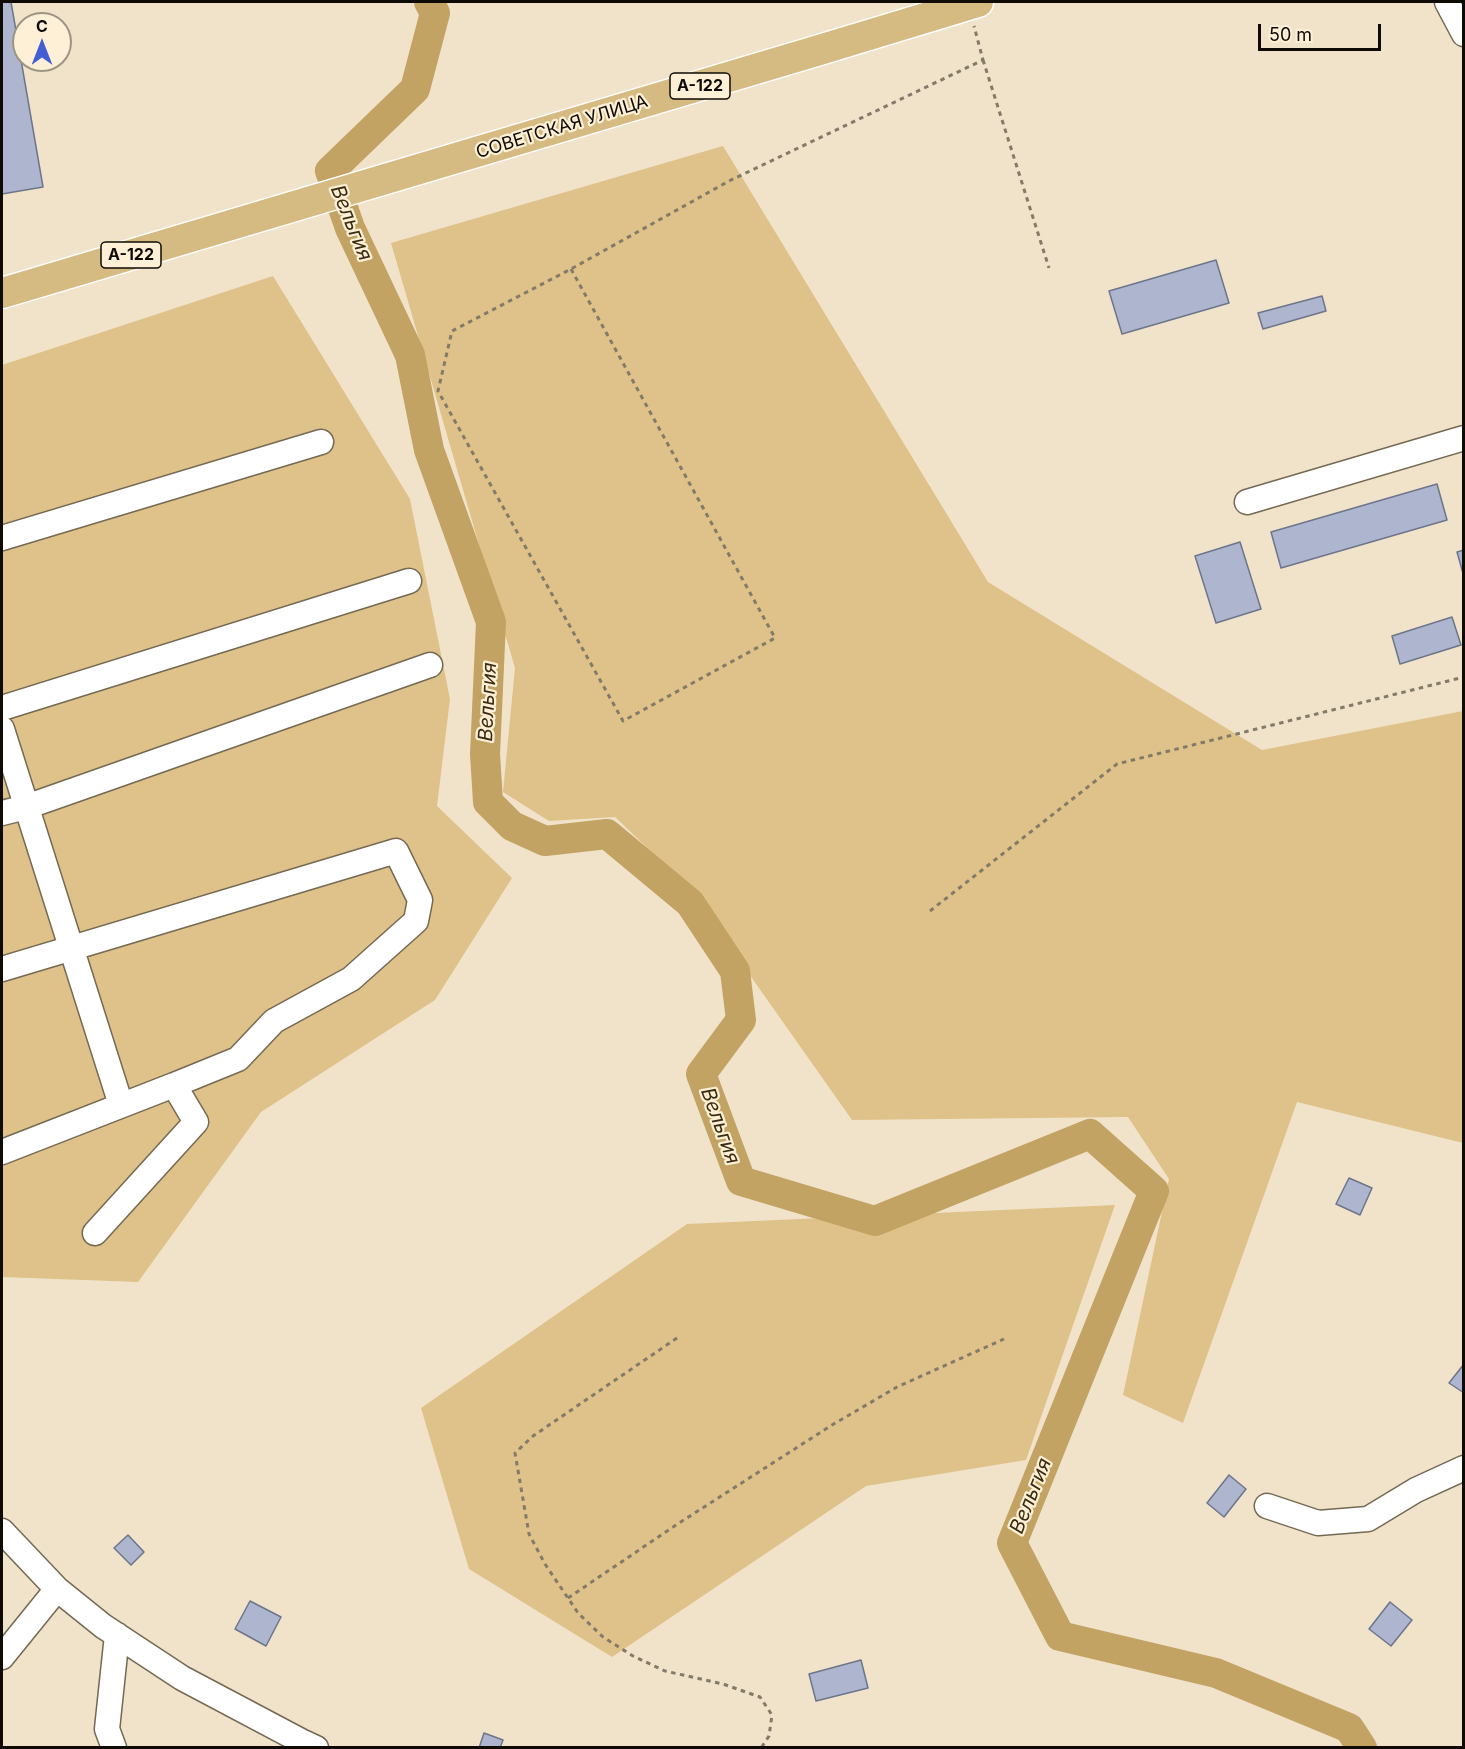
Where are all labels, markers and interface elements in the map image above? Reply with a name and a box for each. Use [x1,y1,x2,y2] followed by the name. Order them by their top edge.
[12,12,72,72] north arrow
[1261,12,1384,50] scale bar
[36,16,48,36] text: С
[1269,24,1312,45] text: 50 m
[670,73,730,99] road number: А-122
[473,91,651,163] street label: СОВЕТСКАЯ УЛИЦА
[325,182,377,264] water label: Вельгия
[101,242,161,268] road number: А-122
[474,662,502,742] water label: Вельгия
[695,1085,745,1167] water label: Вельгия
[1005,1455,1057,1537] water label: Вельгия

